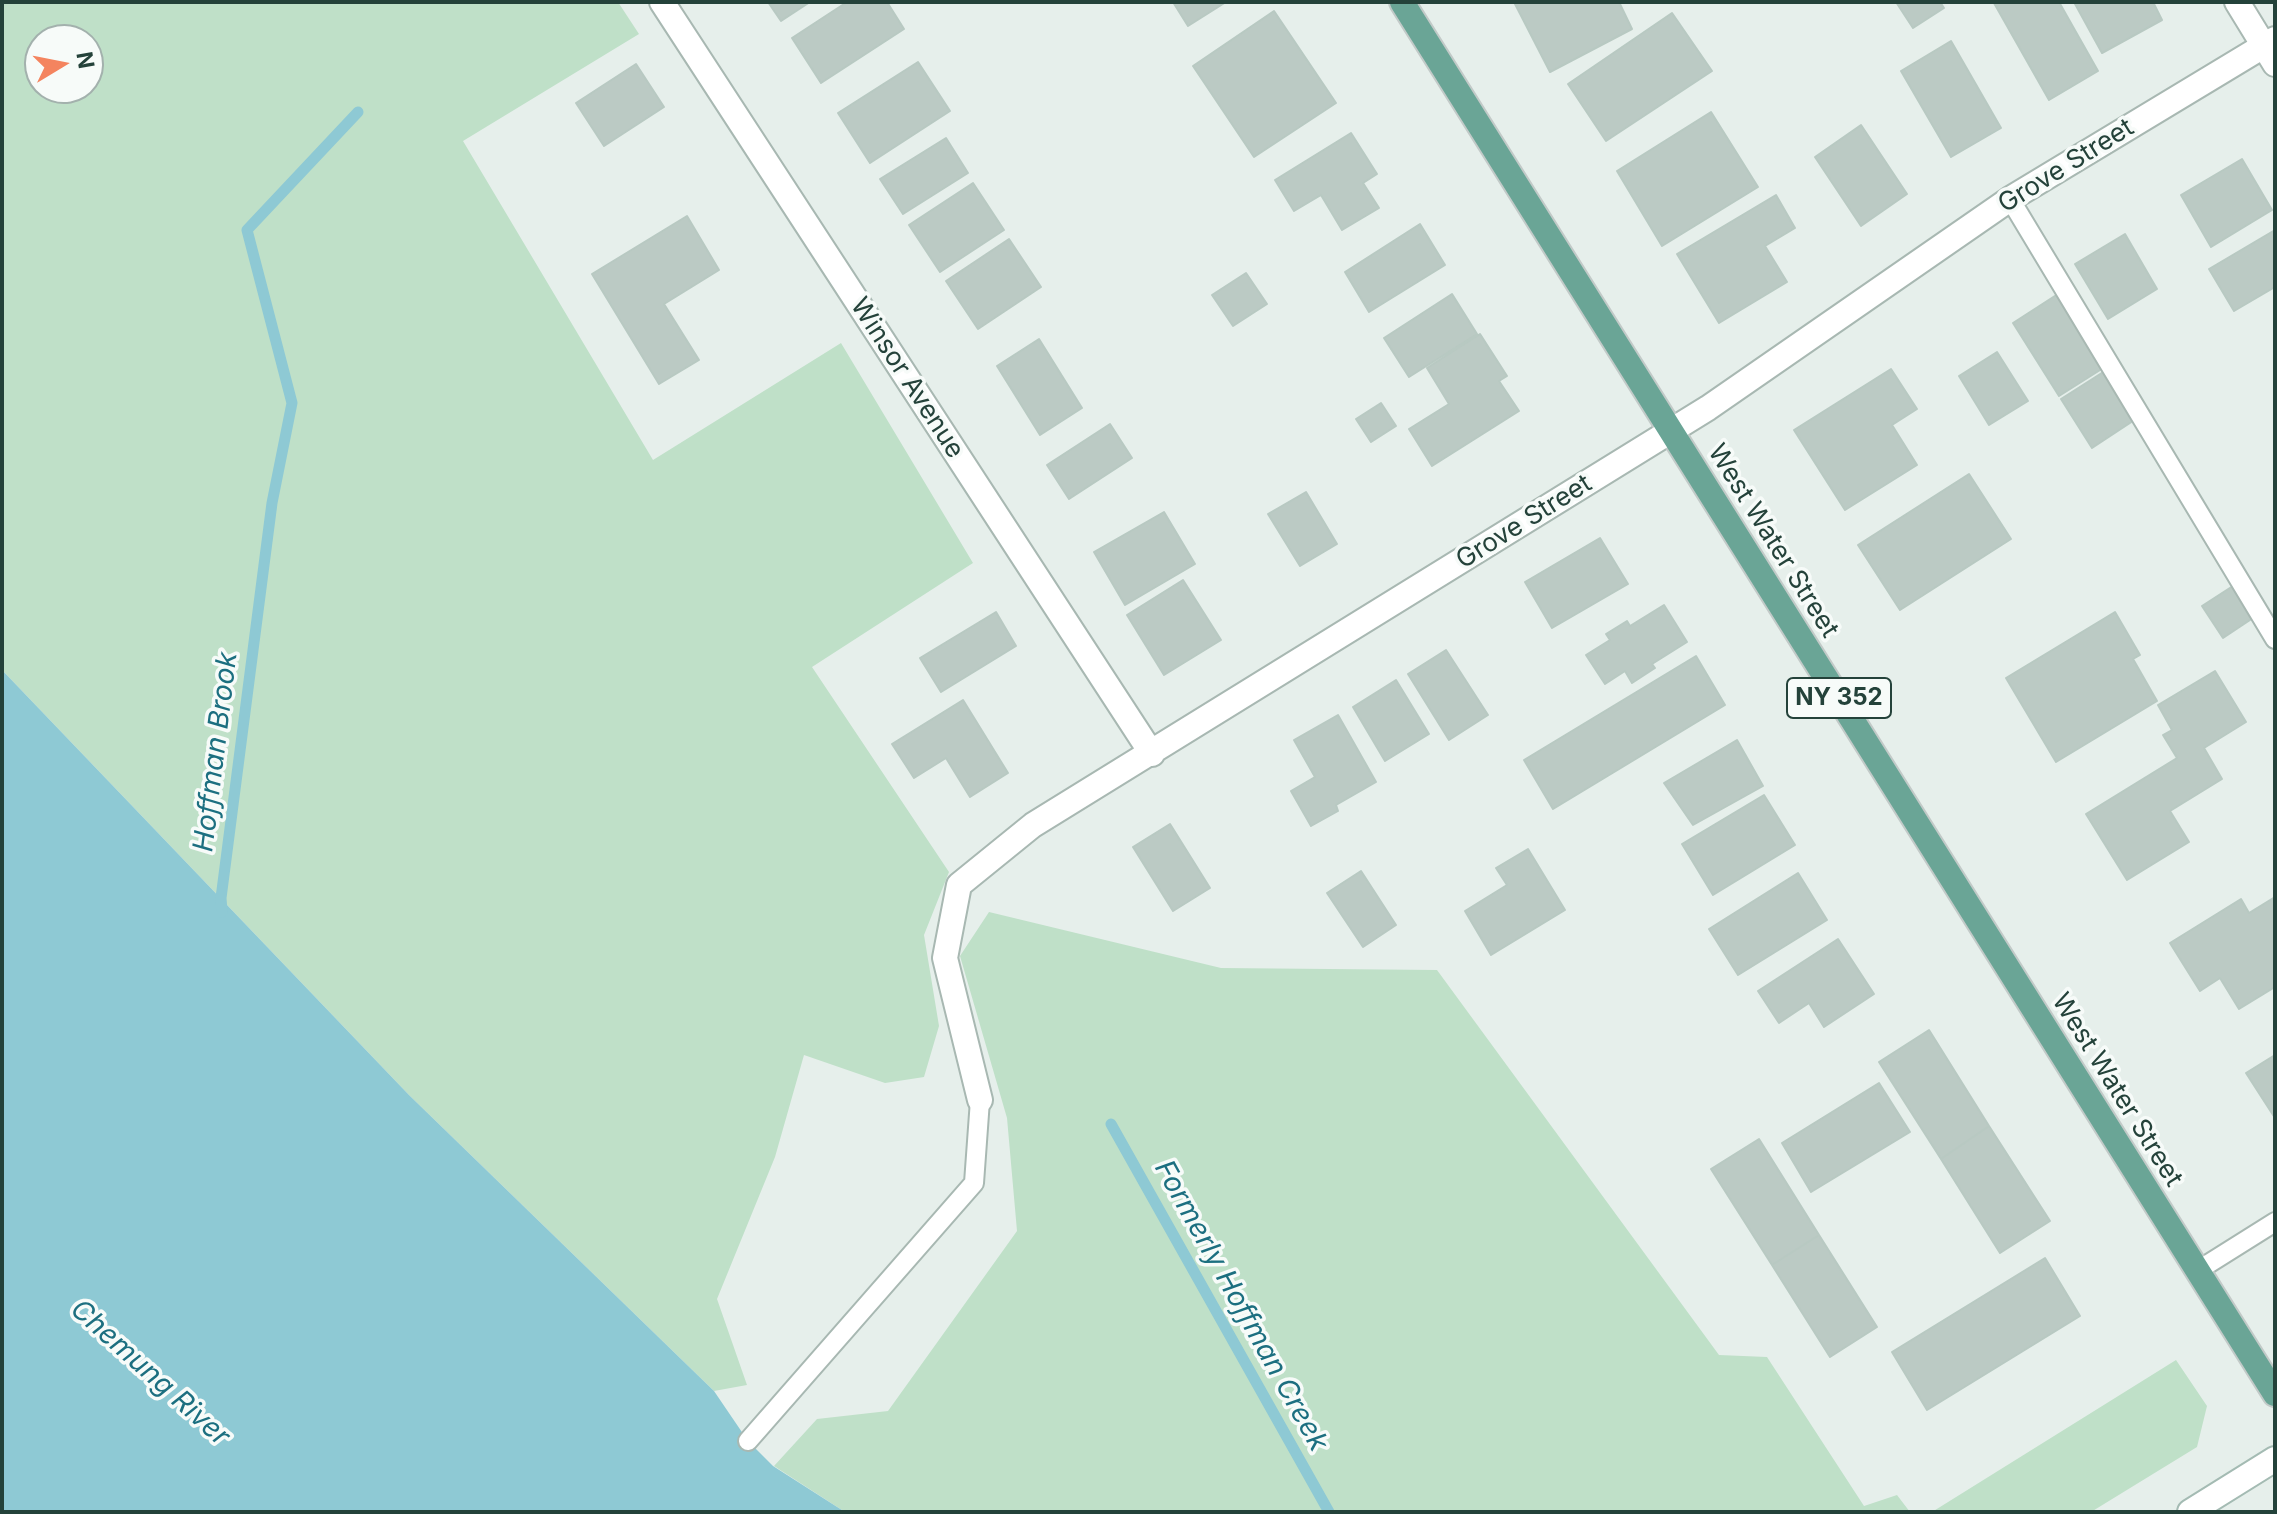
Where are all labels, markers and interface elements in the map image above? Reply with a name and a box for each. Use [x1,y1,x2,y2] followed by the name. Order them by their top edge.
[24,24,104,104] north arrow
[71,50,100,71] text: N
[1993,112,2139,220] street label: Grove Street
[844,292,970,464] street label: Winsor Avenue
[1701,439,1845,643] street label: West Water Street
[1451,468,1597,576] street label: Grove Street
[187,650,245,854] water label: Hoffman Brook
[1787,678,1891,718] road number: NY 352
[2045,988,2189,1192] street label: West Water Street
[1147,1155,1335,1457] water label: Formerly Hoffman Creek
[64,1293,236,1453] water label: Chemung River

